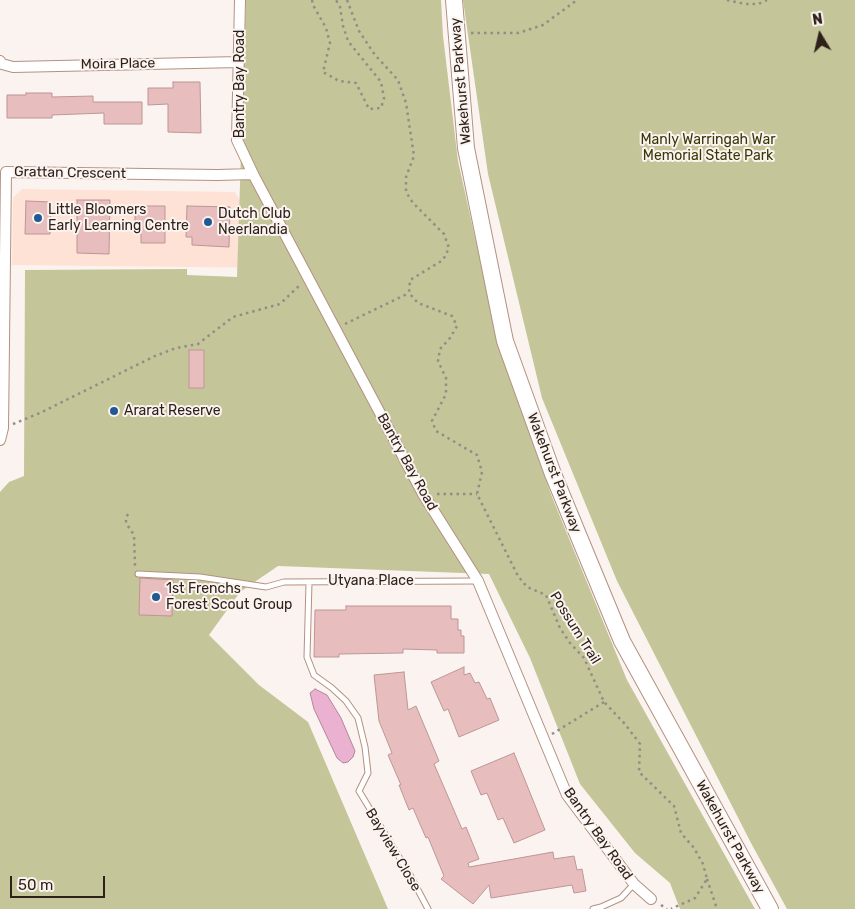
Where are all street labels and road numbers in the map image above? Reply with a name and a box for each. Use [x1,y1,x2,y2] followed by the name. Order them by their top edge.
[447,17,475,145] street label: Wakehurst Parkway
[232,30,248,138] street label: Bantry Bay Road
[81,55,155,73] street label: Moira Place
[14,164,126,182] street label: Grattan Crescent
[373,410,441,514] street label: Bantry Bay Road
[523,411,585,535] street label: Wakehurst Parkway
[328,573,414,589] street label: Utyana Place
[546,589,604,667] street label: Possum Trail
[692,777,768,897] street label: Wakehurst Parkway
[560,785,636,883] street label: Bantry Bay Road
[362,805,424,895] street label: Bayview Close

